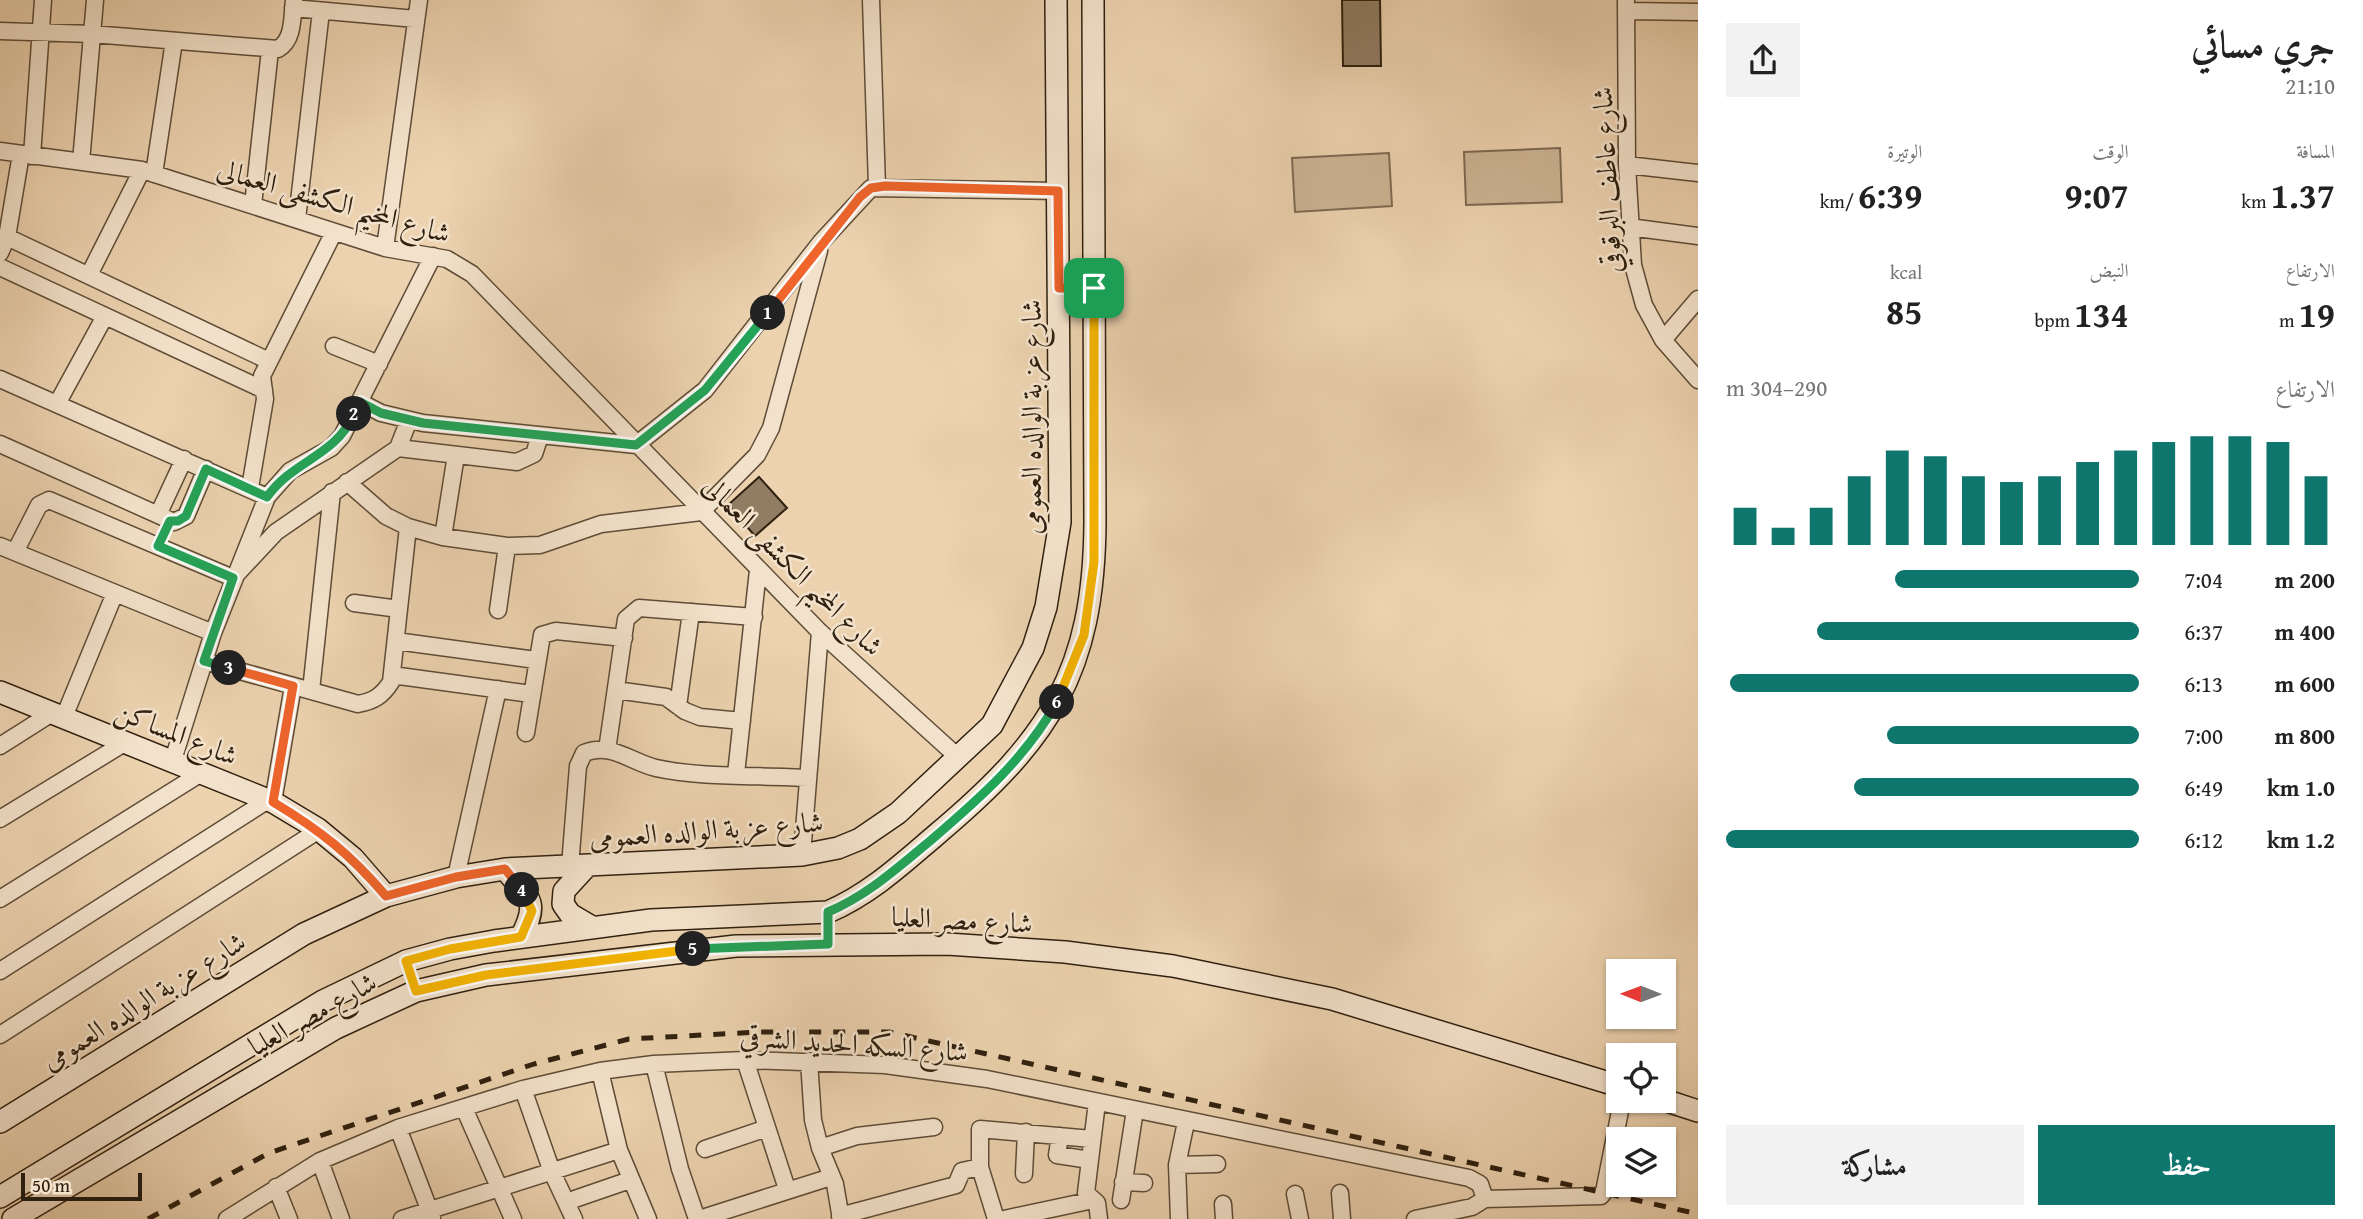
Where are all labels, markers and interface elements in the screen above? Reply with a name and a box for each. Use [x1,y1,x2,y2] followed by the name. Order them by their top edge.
[2191,15,2335,71] text: جري مسائي
[1726,23,1800,97] button: share
[2285,69,2335,102] text: 21:10
[1581,86,1635,274] street label: شارع عاطف البرقوقي
[1887,137,1922,165] text: الوتيرة
[2092,137,2129,165] text: الوقت
[2296,137,2335,165] text: المسافة
[210,147,456,261] street label: شارع المخيم الكشفى العمالى
[1858,170,1922,221] text: 6:39
[2064,170,2129,221] text: 9:07
[2271,170,2335,221] text: 1.37
[1820,187,1858,215] text: /km
[2241,187,2271,215] text: km
[2090,256,2129,284] text: النبض
[2286,256,2335,284] text: الارتفاع
[1064,258,1124,318] pin
[1890,258,1922,286] text: kcal
[1075,269,1113,307] icon: arrive
[1886,286,1922,337] text: 85
[2074,289,2129,340] text: 134
[2299,289,2335,340] text: 19
[750,296,786,330] pin: 1
[763,298,772,326] text: 1
[1010,300,1055,534] street label: شارع عزبة الوالده العمومى
[2034,306,2074,334] text: bpm
[2279,306,2299,334] text: m
[1726,371,1827,404] text: 290–304 m
[2275,372,2335,405] text: الارتفاع
[336,396,372,432] pin: 2
[349,399,358,427] text: 2
[689,465,894,670] street label: شارع المخيم الكشفى العمالى
[2184,563,2223,596] text: 7:04
[2274,563,2335,596] text: 200 m
[2184,615,2223,648] text: 6:37
[2274,615,2335,648] text: 400 m
[212,650,246,686] pin: 3
[224,653,233,681] text: 3
[2184,667,2223,700] text: 6:13
[2274,667,2335,700] text: 600 m
[1040,684,1074,720] pin: 6
[1052,687,1061,715] text: 6
[108,689,244,779] street label: شارع المساكن
[2184,719,2223,752] text: 7:00
[2274,719,2335,752] text: 800 m
[2184,771,2223,804] text: 6:49
[2267,771,2335,804] text: 1.0 km
[587,800,825,862] street label: شارع عزبة الوالده العمومى
[2184,823,2223,856] text: 6:12
[2267,823,2335,856] text: 1.2 km
[504,872,540,908] pin: 4
[517,875,526,903] text: 4
[890,895,1034,947] street label: شارع مصر العليا
[33,920,256,1083] street label: شارع عزبة الوالده العمومى
[676,932,710,967] pin: 5
[688,934,697,962] text: 5
[1606,959,1676,1029] north arrow
[1606,959,1676,1197] map controls
[240,961,386,1069] street label: شارع مصر العليا
[738,1015,969,1075] street label: شارع السكه الحديد الشرقي
[1606,1043,1676,1113] button: locate
[1726,1125,2024,1205] button: مشاركة
[2038,1125,2335,1205] button: حفظ
[1606,1127,1676,1197] button: layers
[21,1170,142,1202] scale bar
[32,1171,70,1199] text: 50 m

